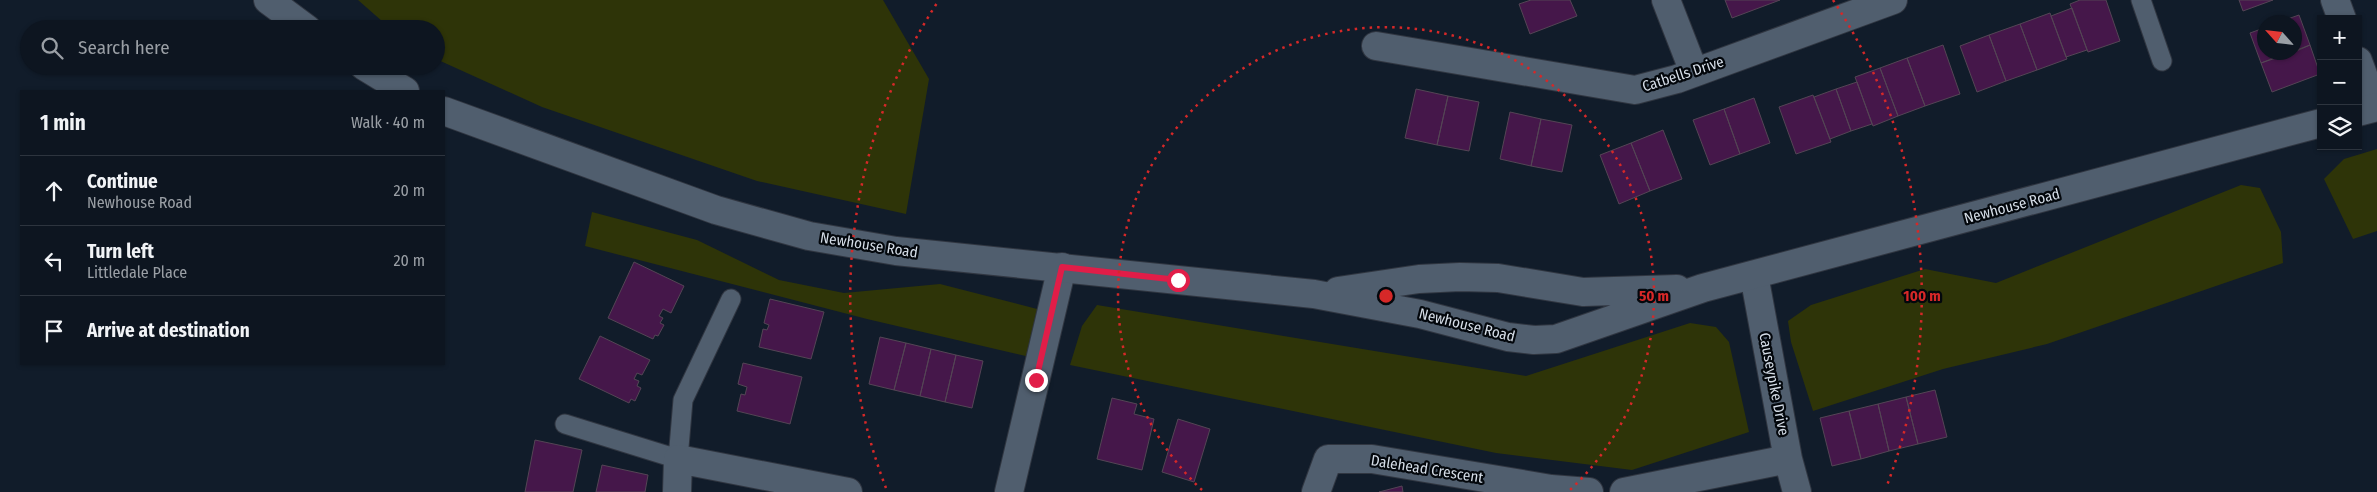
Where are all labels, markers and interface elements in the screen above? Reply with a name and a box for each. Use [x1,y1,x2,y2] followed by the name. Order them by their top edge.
[2257,15,2302,60] north arrow
[2317,15,2362,150] map controls
[2317,15,2362,60] button: +
[20,20,445,75] search box
[38,34,66,62] icon: search
[78,36,170,59] text: Search here
[1640,52,1726,96] street label: Catbells Drive
[2317,60,2362,105] button: −
[2317,105,2362,150] button: layers
[40,110,86,136] text: 1 min
[351,113,425,132] text: Walk · 40 m
[87,170,158,193] text: Continue
[40,177,68,205] icon: ahead
[394,181,425,200] text: 20 m
[1962,185,2062,227] street label: Newhouse Road
[87,193,192,212] text: Newhouse Road
[819,228,919,262] street label: Newhouse Road
[87,240,154,263] text: Turn left
[40,247,68,275] icon: left
[394,251,425,270] text: 20 m
[87,263,187,282] text: Littledale Place
[1167,269,1190,292] route start
[1377,287,1395,305] centre of rings
[1639,287,1669,305] text: 50 m
[1903,287,1941,305] text: 100 m
[1417,304,1517,346] street label: Newhouse Road
[40,317,68,345] icon: arrive
[87,319,250,342] text: Arrive at destination
[1755,331,1793,437] street label: Causeypike Drive
[1025,369,1048,392] route end
[1370,451,1485,487] street label: Dalehead Crescent

